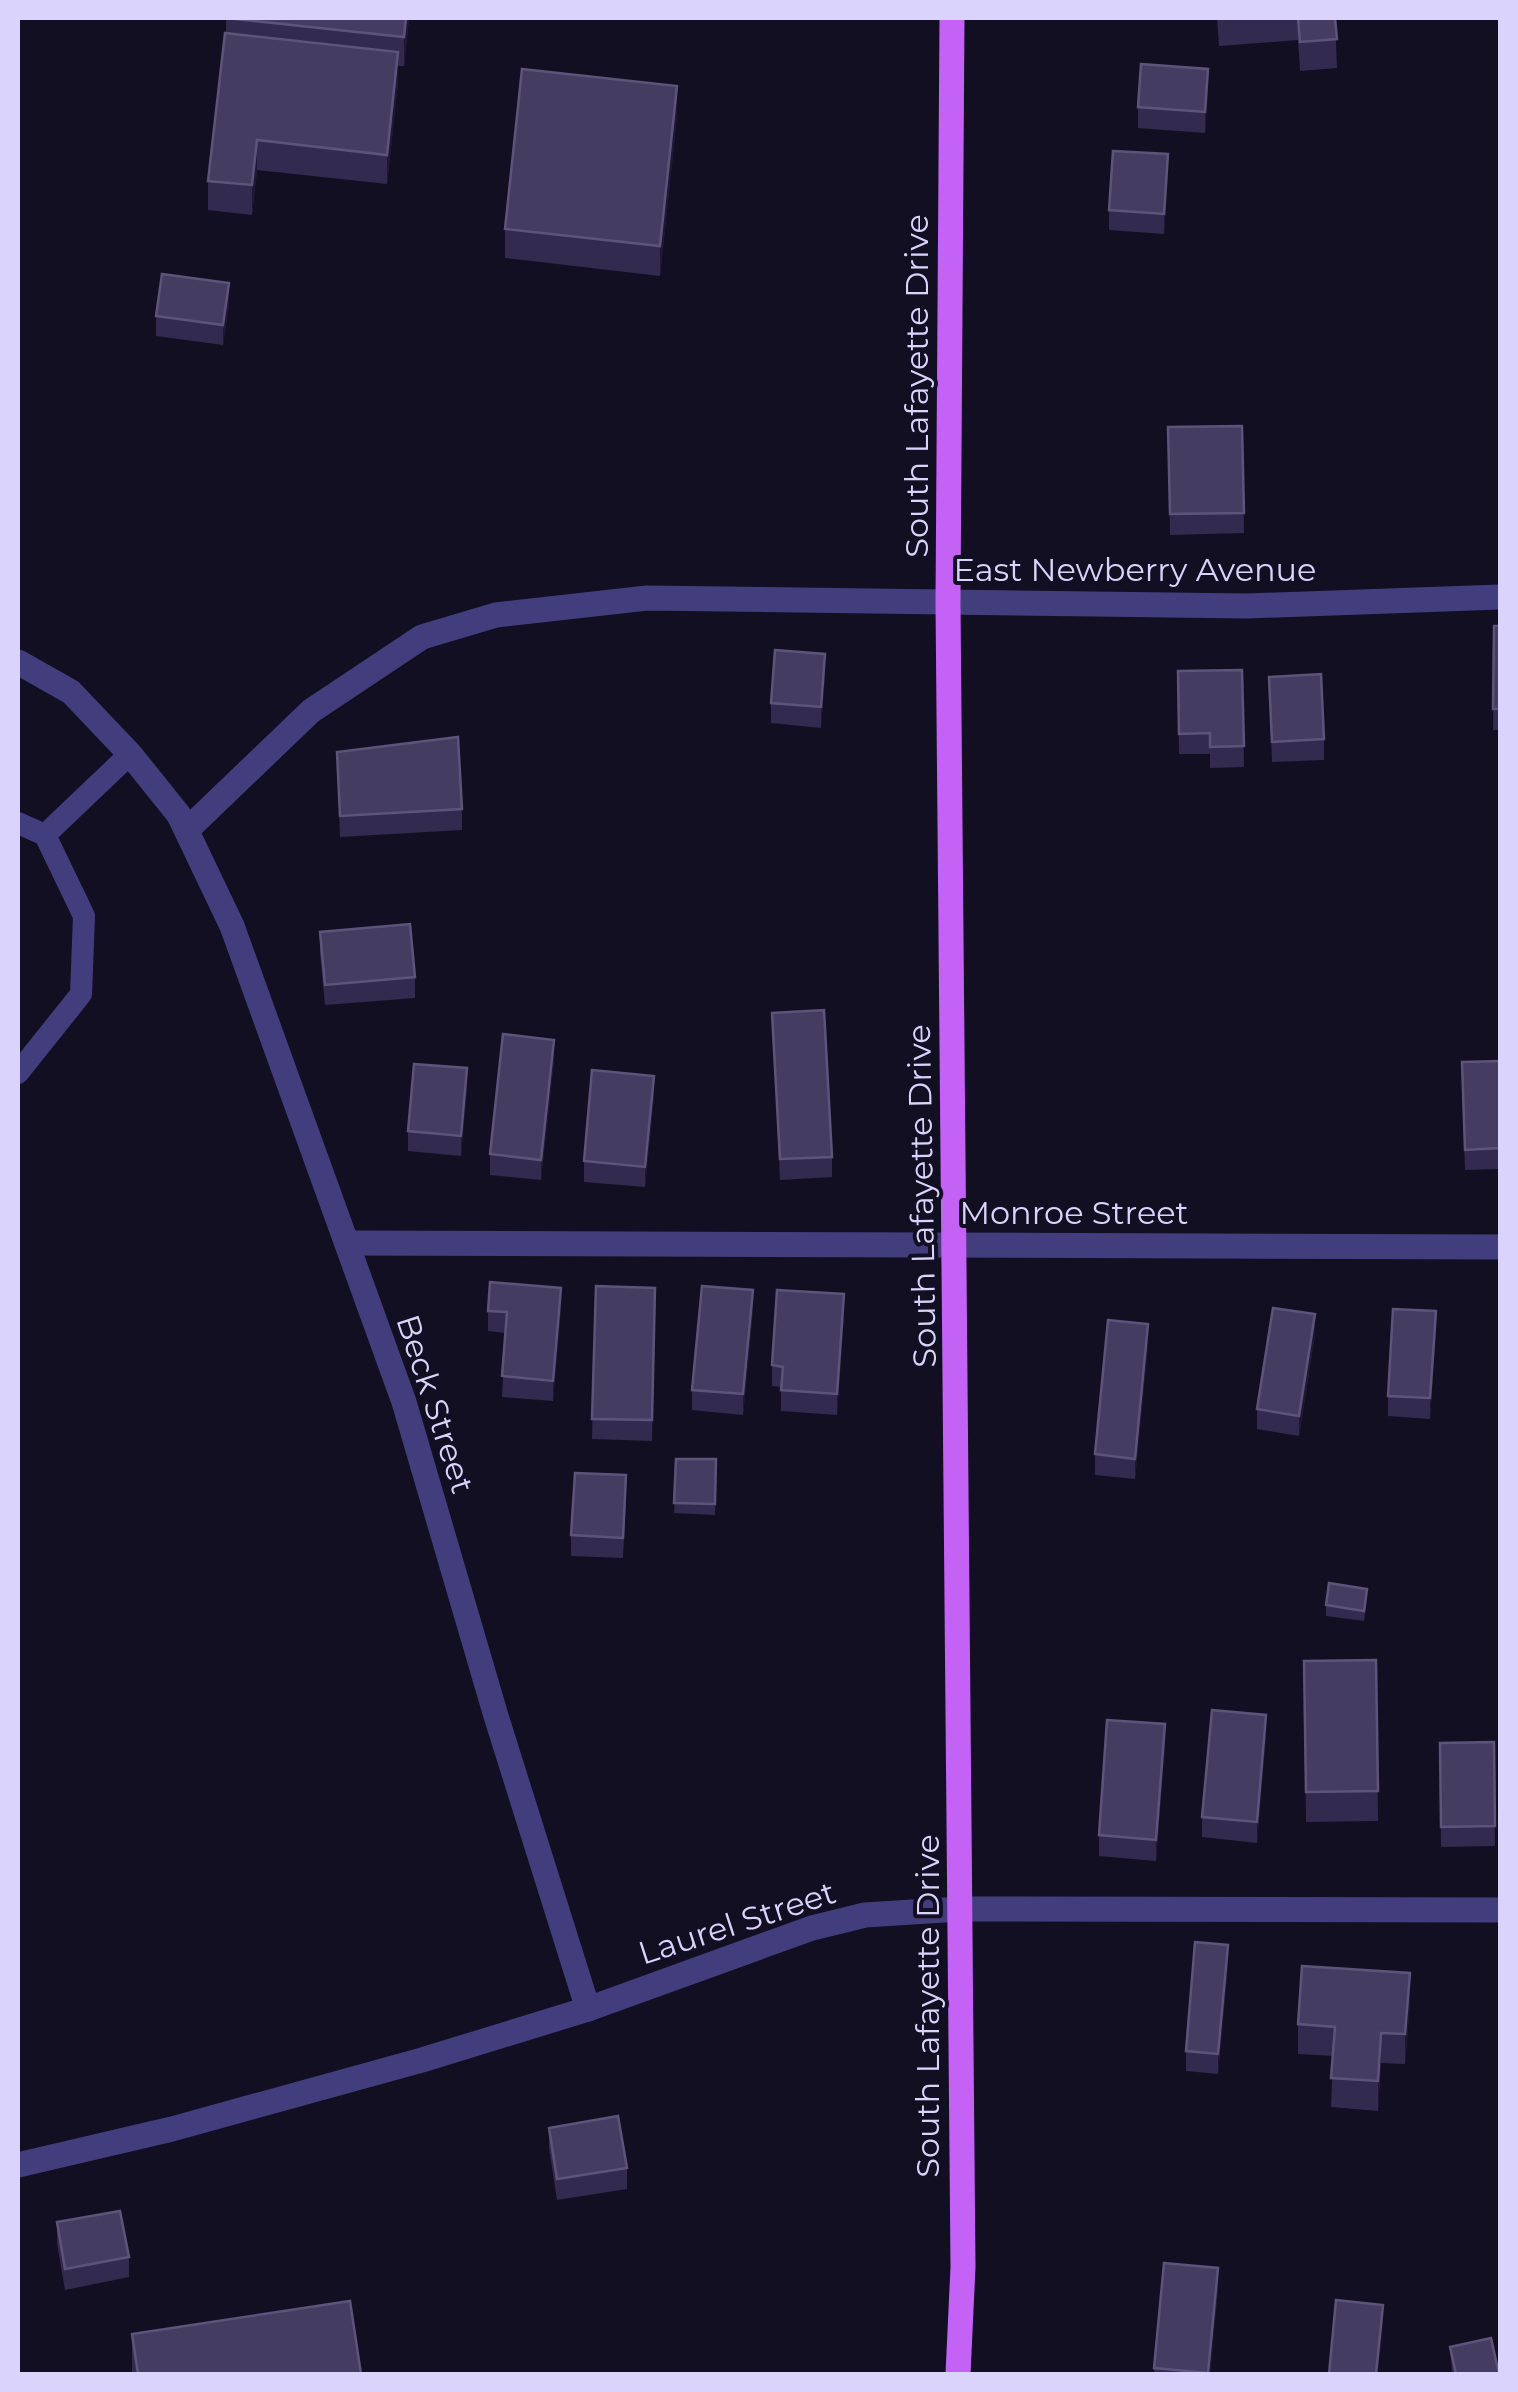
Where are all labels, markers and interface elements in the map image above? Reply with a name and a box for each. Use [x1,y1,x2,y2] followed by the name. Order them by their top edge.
[897,214,936,558] street label: South Lafayette Drive
[954,550,1316,589] street label: East Newberry Avenue
[899,1024,944,1368] street label: South Lafayette Drive
[959,1193,1189,1232] street label: Monroe Street
[388,1310,483,1498] street label: Beck Street
[908,1834,947,2178] street label: South Lafayette Drive
[633,1872,840,1973] street label: Laurel Street

